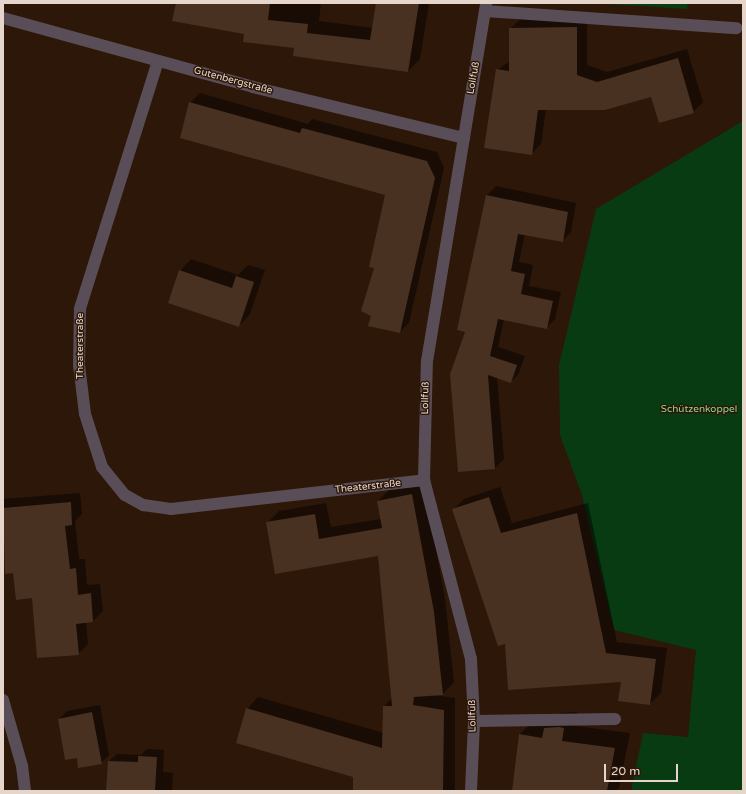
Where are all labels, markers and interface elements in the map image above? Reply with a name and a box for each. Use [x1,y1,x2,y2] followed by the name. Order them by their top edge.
[465,61,483,95] street label: Lollfuß
[192,65,274,97] street label: Gutenbergstraße
[75,313,87,379] street label: Theaterstraße
[420,381,432,415] street label: Lollfuß
[661,404,737,416] park label: Schützenkoppel
[334,478,402,496] street label: Theaterstraße
[467,699,479,733] street label: Lollfuß
[606,756,680,782] scale bar
[611,764,640,778] text: 20 m

